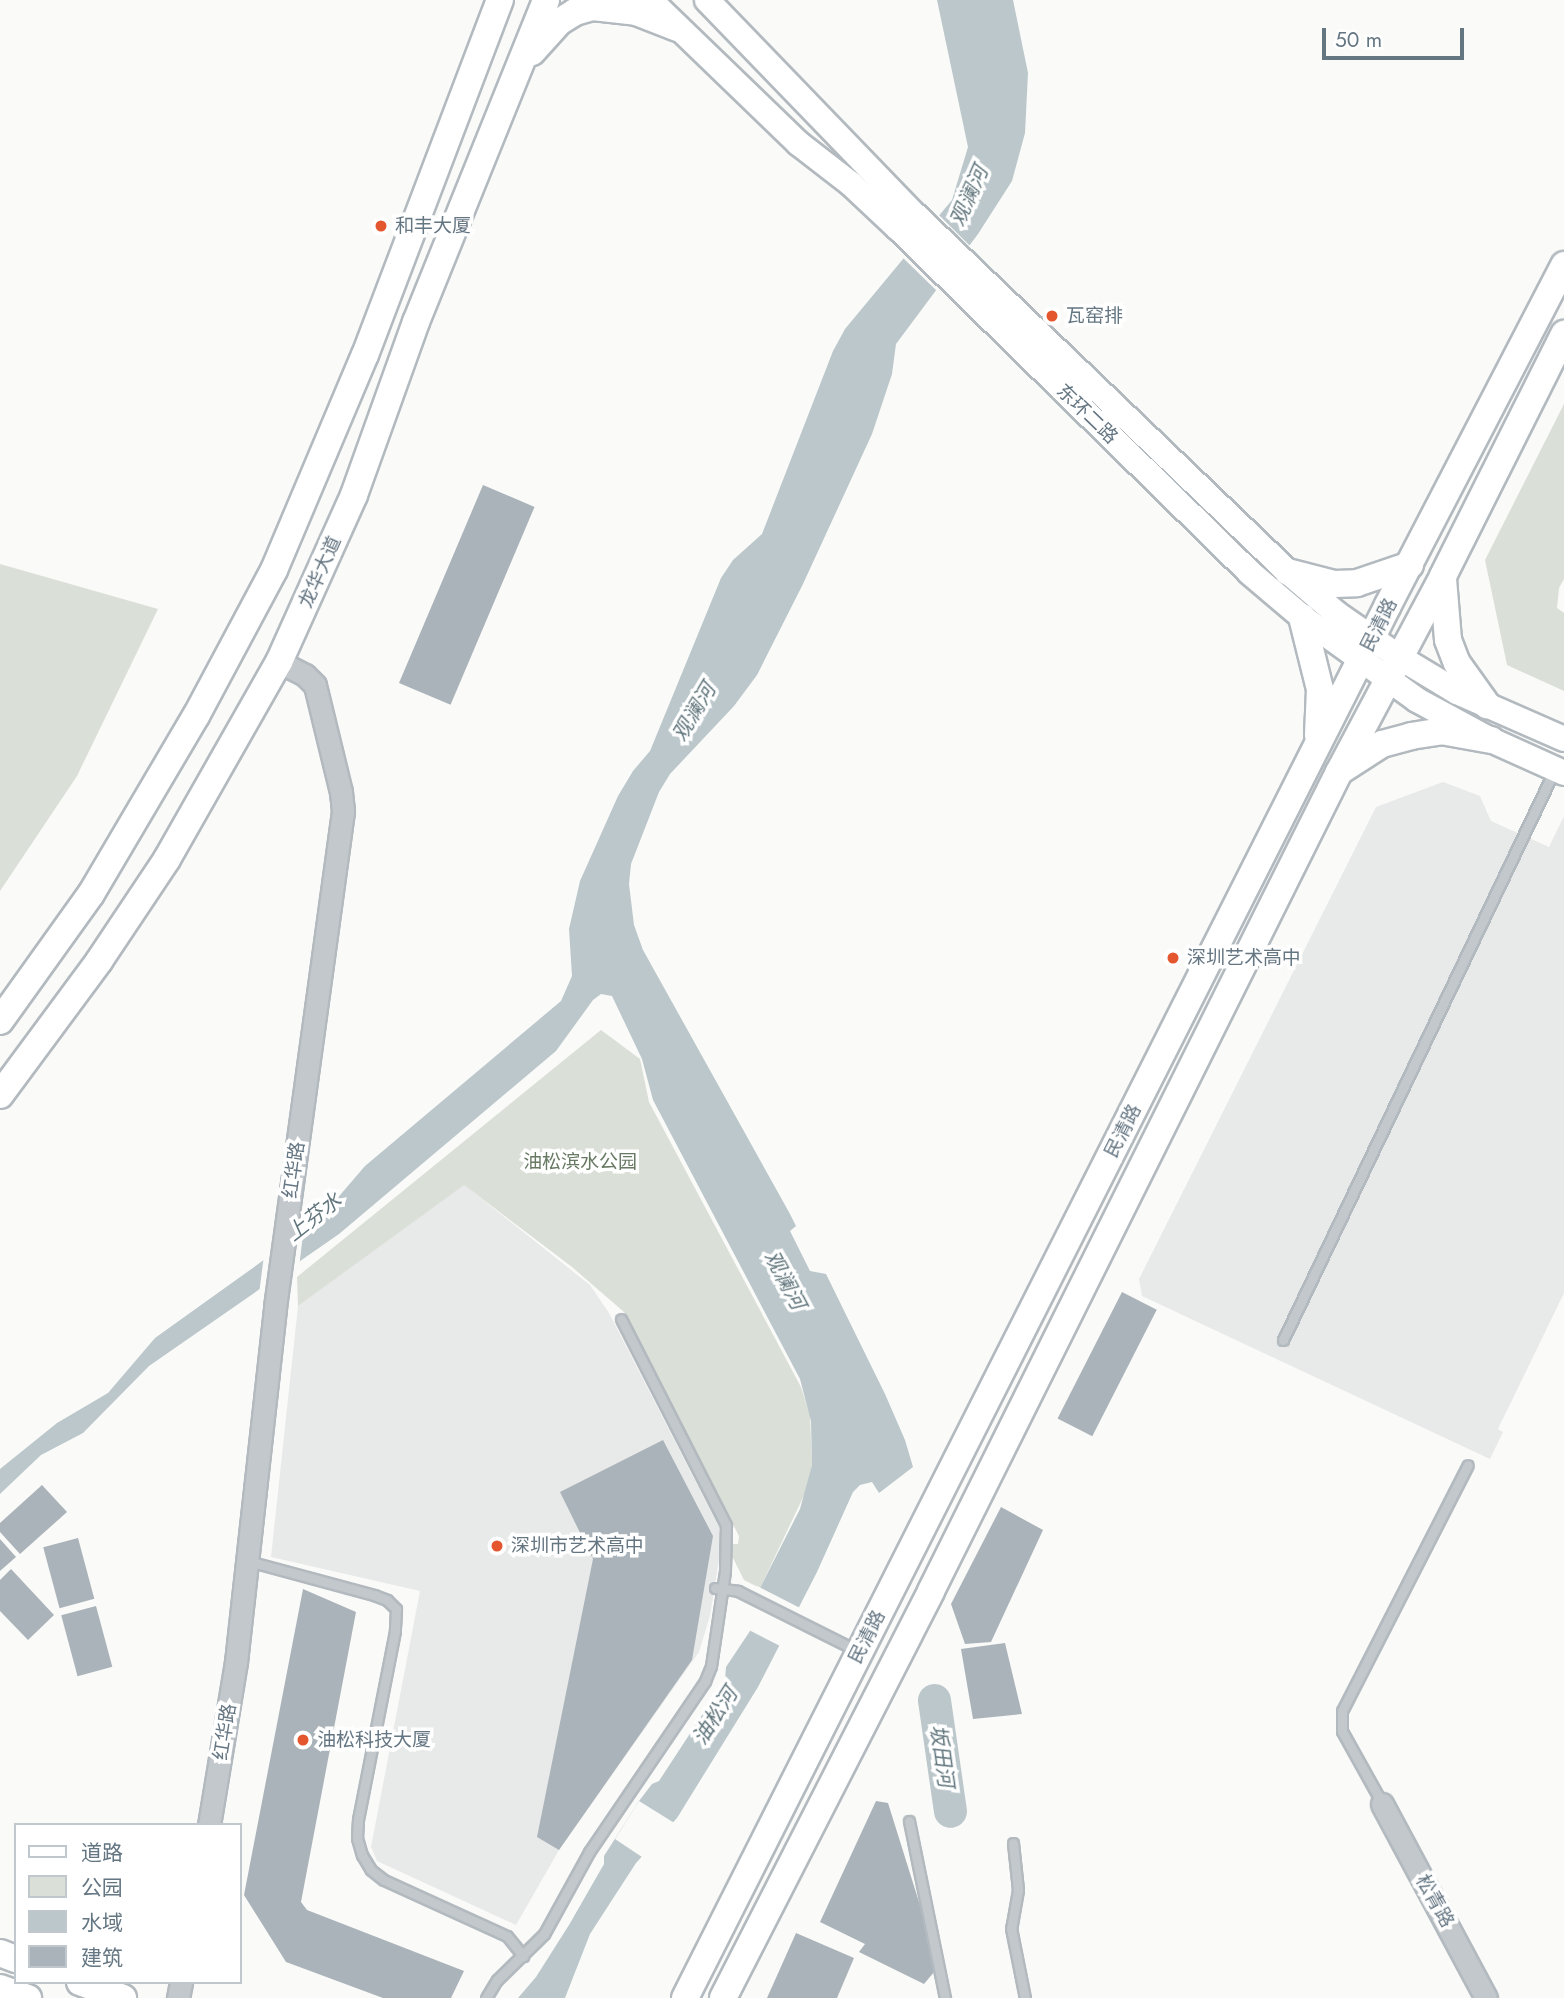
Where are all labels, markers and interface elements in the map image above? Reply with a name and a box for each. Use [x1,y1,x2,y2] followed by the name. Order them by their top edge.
[1326,14,1468,58] scale bar
[1335,25,1382,55] text: 50 m
[945,162,993,230] water label: 观澜河
[395,215,471,237] place label: 和丰大厦
[373,218,389,234] marker: 和丰大厦
[1066,305,1123,327] place label: 瓦窑排
[1044,308,1060,324] marker: 瓦窑排
[1052,379,1122,449] street label: 东环二路
[294,533,346,611] street label: 龙华大道
[1356,594,1402,656] street label: 民清路
[667,679,721,745] water label: 观澜河
[1187,947,1301,969] place label: 深圳艺术高中
[1165,950,1181,966] marker: 深圳艺术高中
[1100,1100,1146,1162] street label: 民清路
[279,1140,309,1200] street label: 红华路
[523,1151,637,1173] park label: 油松滨水公园
[281,1188,347,1246] water label: 上芬水
[759,1246,811,1314] water label: 观澜河
[511,1535,644,1557] place label: 深圳市艺术高中
[489,1538,505,1554] marker: 深圳市艺术高中
[844,1606,890,1668] street label: 民清路
[687,1683,743,1749] water label: 油松河
[209,1702,241,1762] street label: 红华路
[925,1723,959,1789] water label: 坂田河
[317,1729,431,1751] place label: 油松科技大厦
[295,1732,311,1748] marker: 油松科技大厦
[14,1823,242,1984] legend
[81,1838,123,1868] text: 道路
[1411,1871,1459,1931] street label: 松青路
[81,1873,123,1903] text: 公园
[81,1908,123,1938] text: 水域
[81,1943,123,1973] text: 建筑

